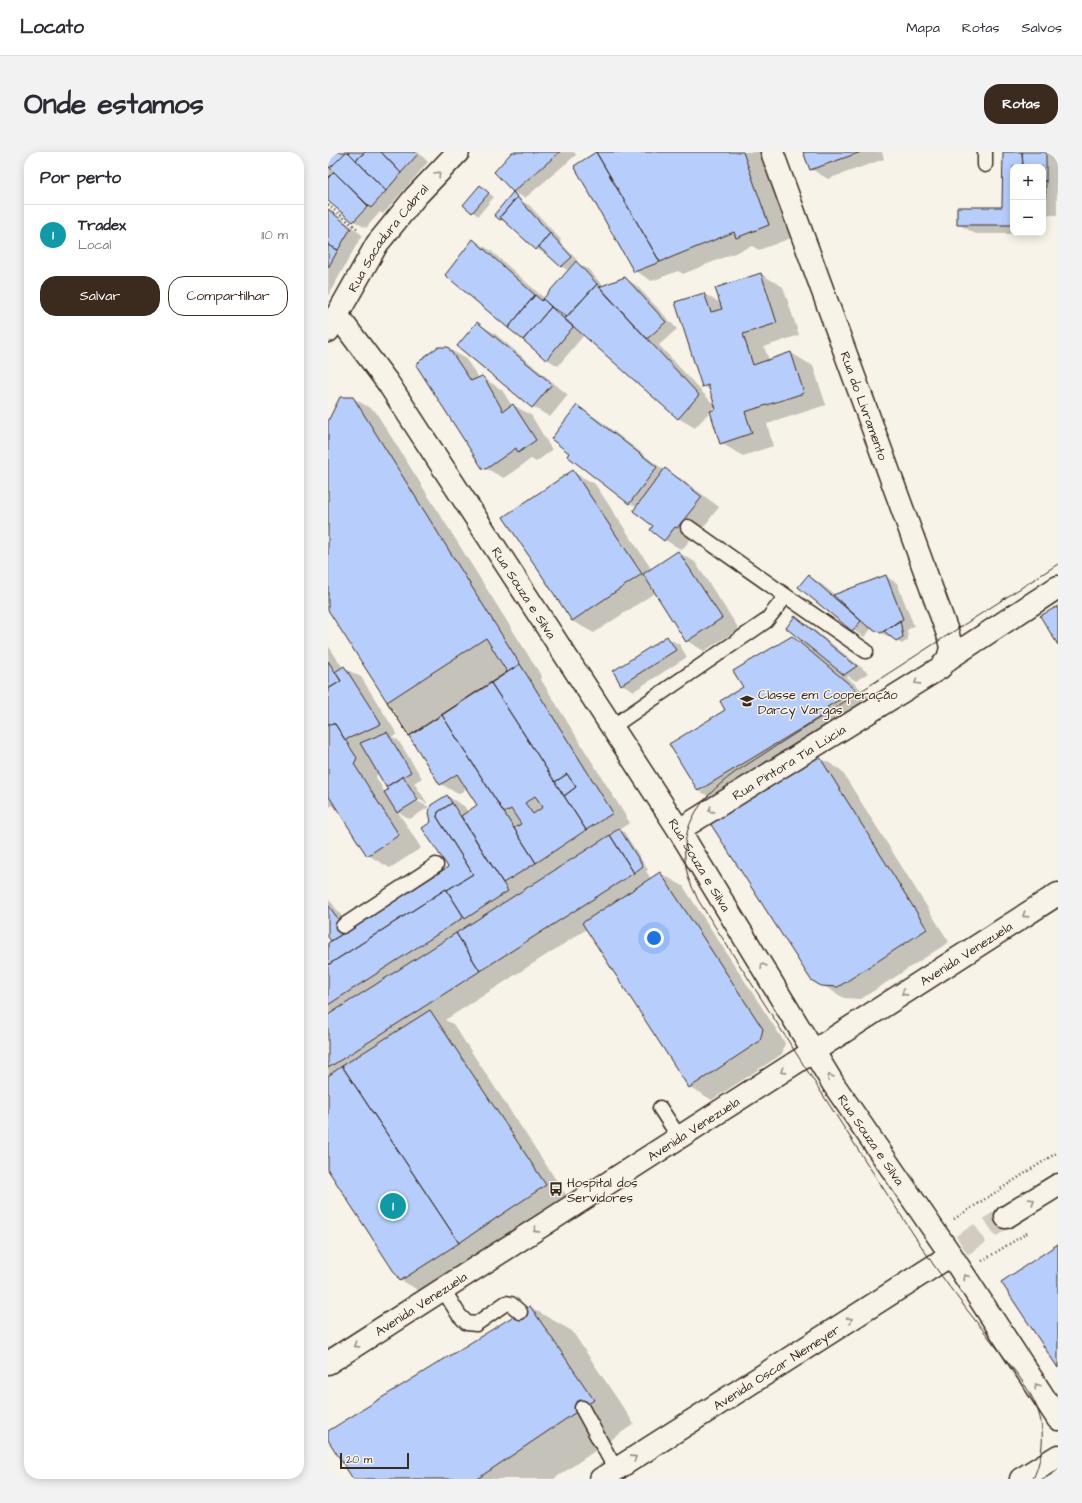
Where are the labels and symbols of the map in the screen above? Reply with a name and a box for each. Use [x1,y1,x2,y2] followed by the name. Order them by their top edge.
[433,171,440,179] one-way arrow
[344,181,433,295] street label: Rua Sacadura Cabral
[836,349,892,464] street label: Rua do Livramento
[487,544,560,643] street label: Rua Souza e Silva
[914,678,921,685] one-way arrow
[758,686,898,720] place label: Classe em Cooperação Darcy Vargas
[739,693,755,709] school or university icon: Classe em Cooperação Darcy Vargas
[729,721,850,805] street label: Rua Pintora Tia Lúcia
[708,805,715,812] one-way arrow
[664,815,735,916] street label: Rua Souza e Silva
[1022,910,1029,918] one-way arrow
[917,918,1016,991] street label: Avenida Venezuela
[644,928,664,948] your location
[760,963,767,970] one-way arrow
[901,988,908,996] one-way arrow
[780,1066,787,1074] one-way arrow
[827,1074,834,1081] one-way arrow
[833,1091,908,1189] street label: Rua Souza e Silva
[644,1093,744,1166] street label: Avenida Venezuela
[567,1174,638,1207] place label: Hospital dos Servidores
[548,1181,564,1197] bus stop icon: Hospital dos Servidores
[380,1191,406,1221] pin: 1
[1028,1198,1035,1206] one-way arrow
[533,1225,540,1232] one-way arrow
[371,1268,471,1341] street label: Avenida Venezuela
[963,1274,971,1281] one-way arrow
[846,1317,853,1325] one-way arrow
[710,1320,844,1415] street label: Avenida Oscar Niemeyer
[353,1340,360,1348] one-way arrow
[1034,1383,1042,1390] one-way arrow
[340,1451,409,1470] scale bar
[630,1455,637,1463] one-way arrow

